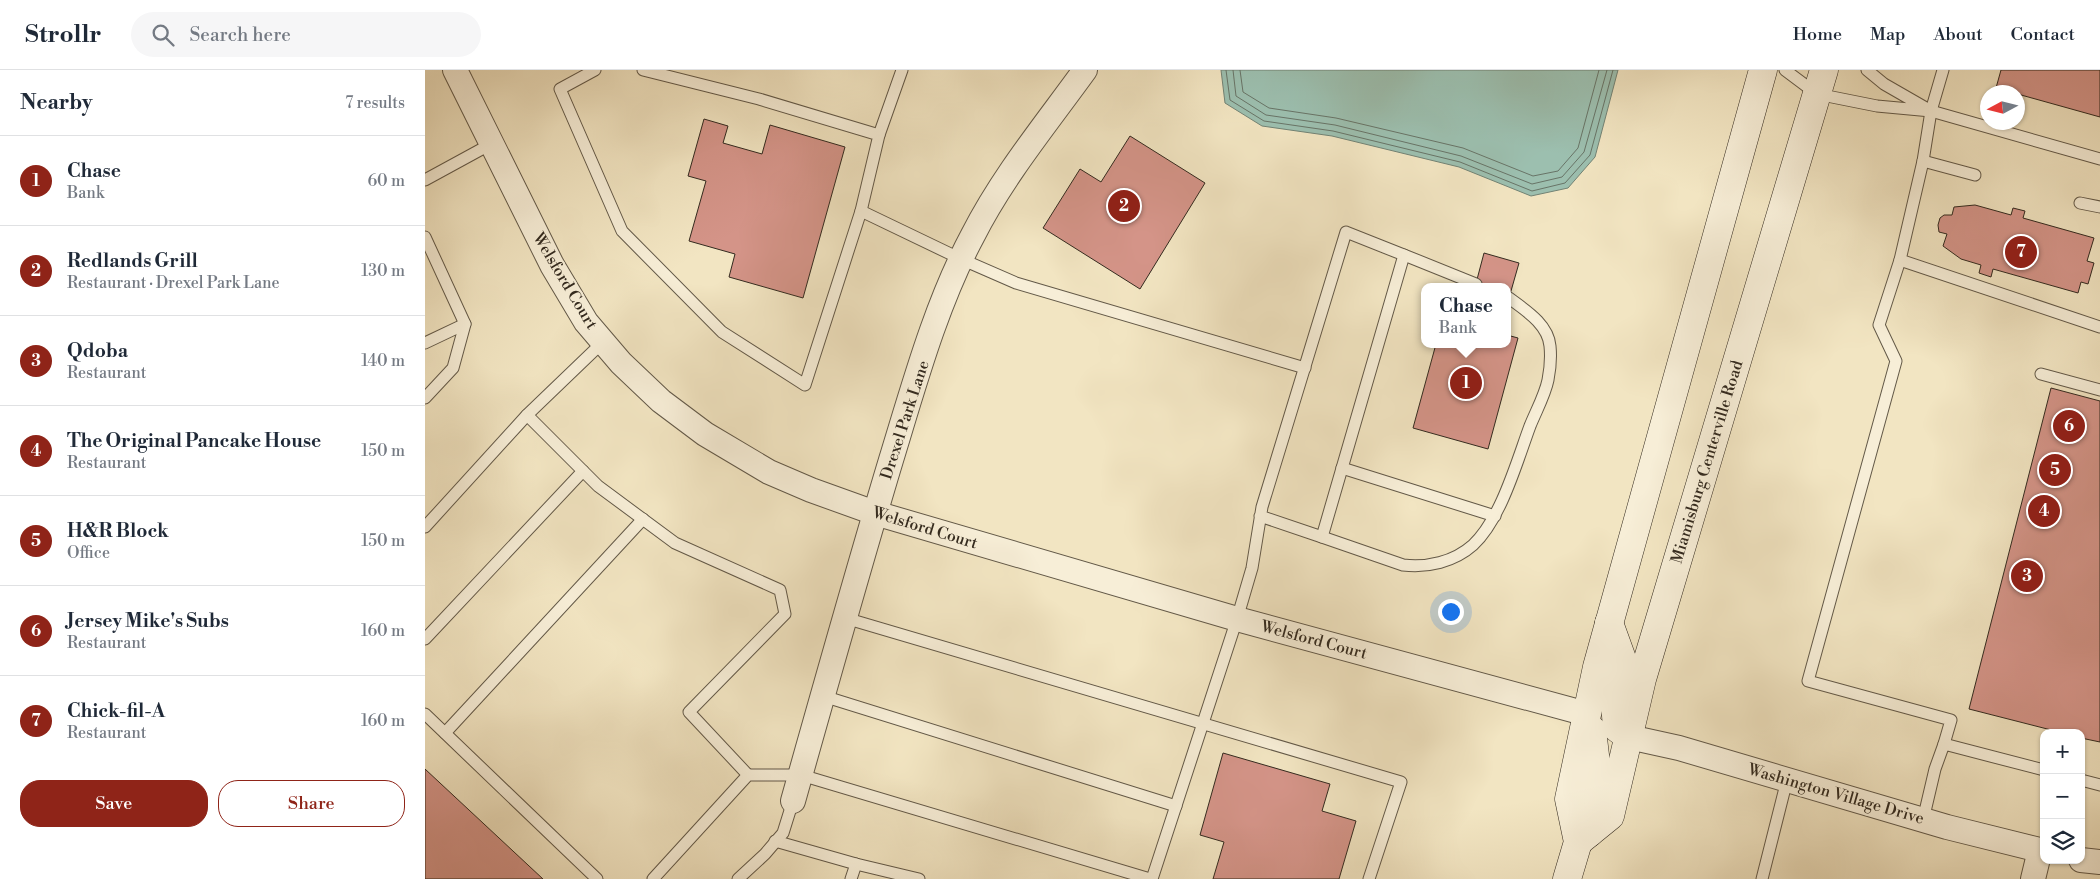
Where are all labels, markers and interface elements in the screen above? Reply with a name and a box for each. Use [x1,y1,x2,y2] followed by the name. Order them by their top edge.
[131,12,481,57] search box
[25,20,101,50] text: Strollr
[149,21,177,49] icon: search
[189,23,291,47] text: Search here
[1793,23,1842,46] text: Home
[1870,23,1906,46] text: Map
[1934,23,1983,46] text: About
[2011,23,2075,46] text: Contact
[1980,85,2025,130] north arrow
[20,90,93,116] text: Nearby
[345,93,405,113] text: 7 results
[67,159,121,183] text: Chase
[32,171,40,191] text: 1
[367,171,405,191] text: 60 m
[67,183,104,203] text: Bank
[1108,187,1140,225] pin: 2
[528,228,602,333] street label: Welsford Court
[2005,233,2037,271] pin: 7
[67,249,198,273] text: Redlands Grill
[31,261,41,281] text: 2
[361,261,405,281] text: 130 m
[67,273,280,293] text: Restaurant · Drexel Park Lane
[1421,283,1511,348] popup
[1439,294,1493,318] text: Chase
[1439,318,1476,338] text: Bank
[67,339,128,363] text: Qdoba
[31,351,41,371] text: 3
[361,351,405,371] text: 140 m
[876,358,934,482] street label: Drexel Park Lane
[1667,358,1747,566] street label: Miamisburg Centerville Road
[67,363,146,383] text: Restaurant
[1450,364,1482,402] pin: 1
[2053,407,2085,445] pin: 6
[67,429,321,453] text: The Original Pancake House
[31,441,41,461] text: 4
[361,441,405,461] text: 150 m
[2039,451,2071,489] pin: 5
[67,453,146,473] text: Restaurant
[2028,492,2060,530] pin: 4
[869,502,980,554] street label: Welsford Court
[67,519,169,543] text: H&R Block
[31,531,41,551] text: 5
[361,531,405,551] text: 150 m
[67,543,110,563] text: Office
[2011,557,2043,595] pin: 3
[1438,599,1464,625] your location
[67,609,229,633] text: Jersey Mike's Subs
[1258,616,1370,664] street label: Welsford Court
[31,621,41,641] text: 6
[361,621,405,641] text: 160 m
[67,633,146,653] text: Restaurant
[67,699,165,723] text: Chick-fil-A
[31,711,41,731] text: 7
[361,711,405,731] text: 160 m
[67,723,146,743] text: Restaurant
[2040,729,2085,864] map controls
[2040,729,2085,774] button: +
[1745,759,1926,829] street label: Washington Village Drive
[2040,774,2085,819] button: −
[20,780,208,827] button: Save
[218,780,405,827] button: Share
[2040,819,2085,864] button: layers

